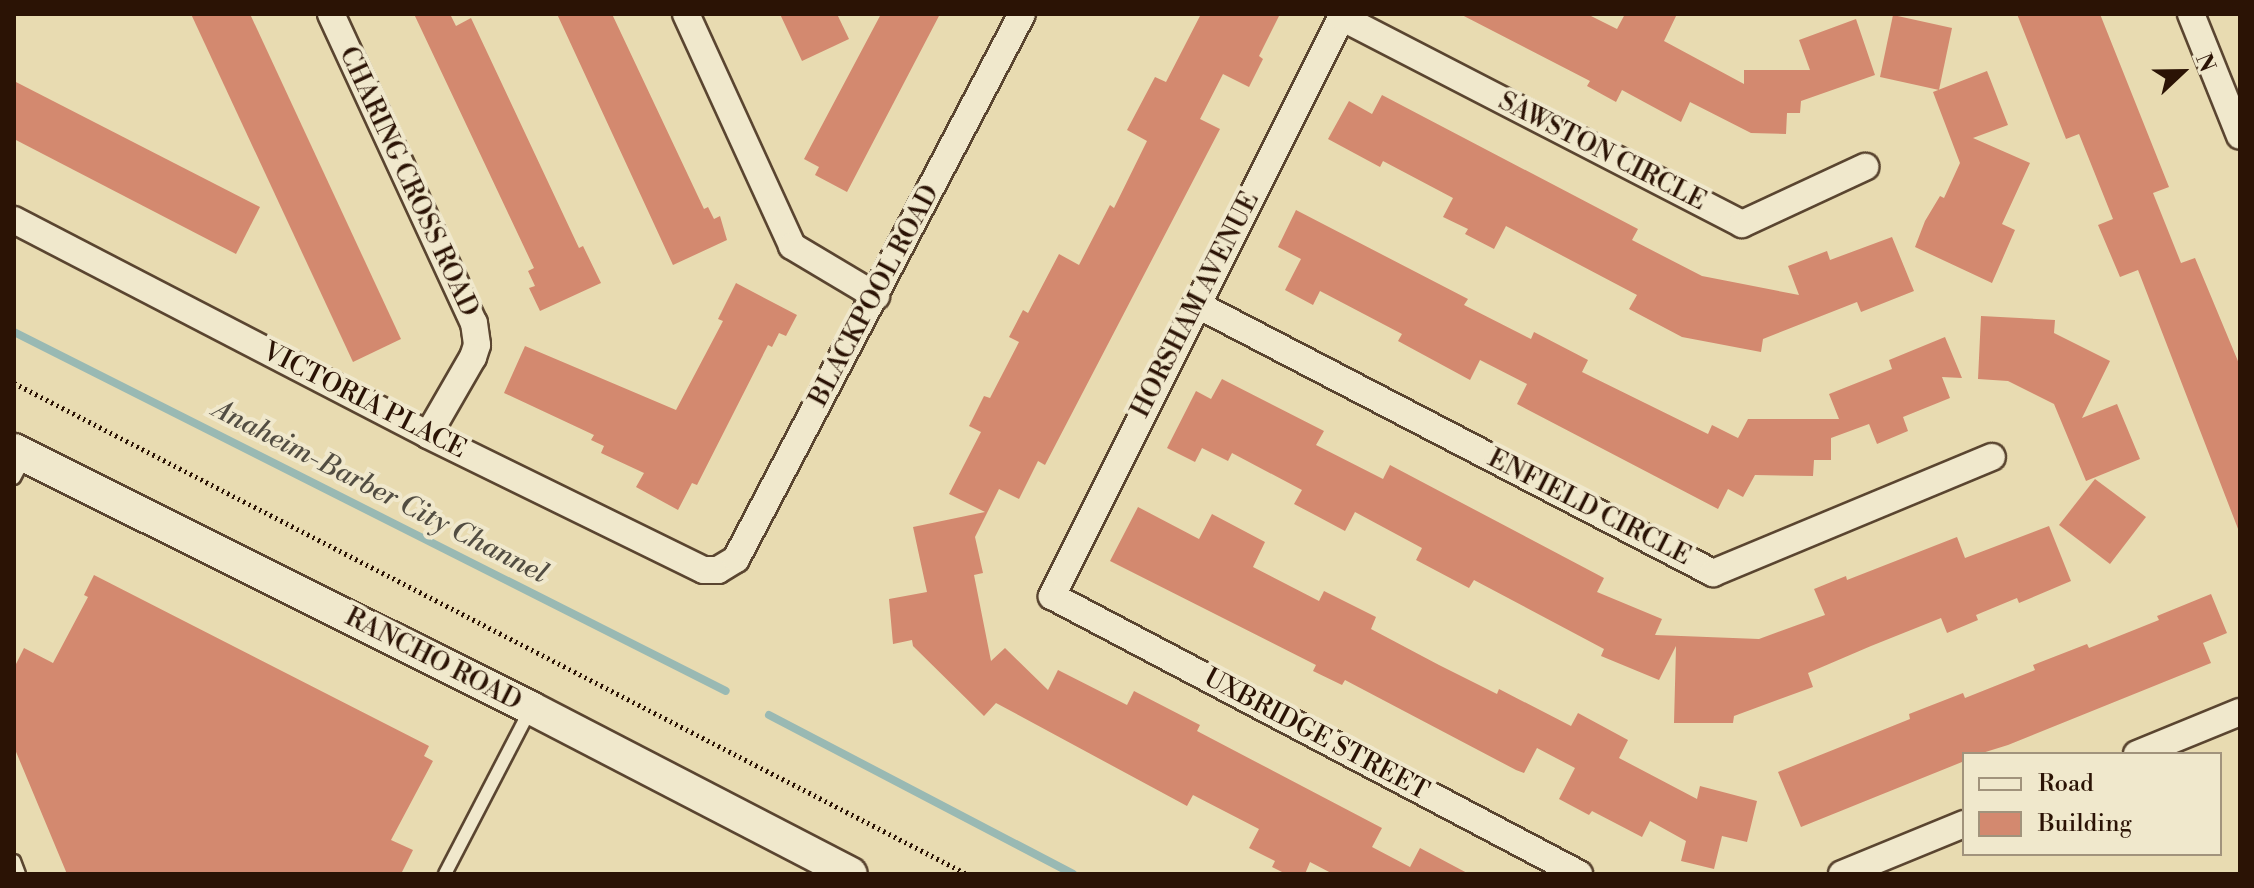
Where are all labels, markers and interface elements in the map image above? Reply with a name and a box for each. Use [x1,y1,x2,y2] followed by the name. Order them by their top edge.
[2142,32,2222,112] north arrow
[332,42,484,322] street label: CHARING CROSS ROAD
[2189,50,2220,76] text: N
[1493,86,1711,218] street label: SAWSTON CIRCLE
[804,180,946,412] street label: BLACKPOOL ROAD
[1126,187,1266,423] street label: HORSHAM AVENUE
[257,336,471,466] street label: VICTORIA PLACE
[207,393,553,591] water label: Anaheim-Barber City Channel
[1482,443,1696,573] street label: ENFIELD CIRCLE
[340,602,526,718] street label: RANCHO ROAD
[1198,662,1434,808] street label: UXBRIDGE STREET
[1962,752,2222,856] legend
[2038,769,2094,799] text: Road
[2038,809,2132,839] text: Building

